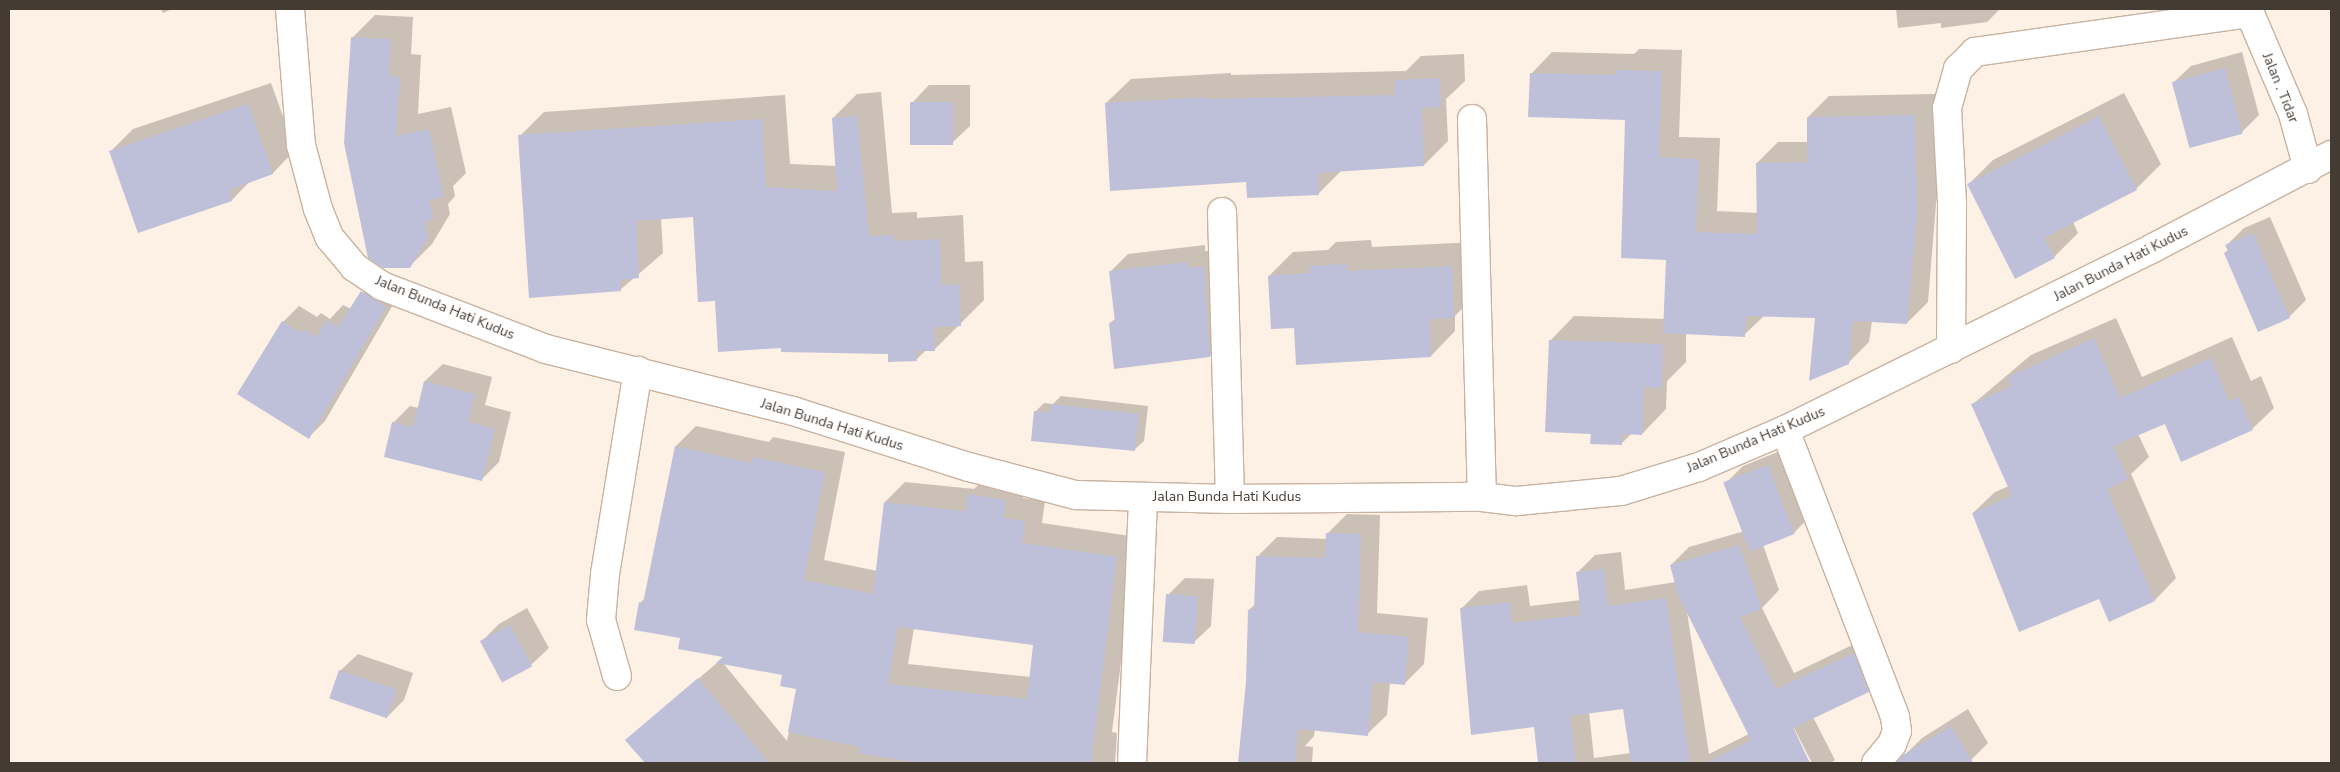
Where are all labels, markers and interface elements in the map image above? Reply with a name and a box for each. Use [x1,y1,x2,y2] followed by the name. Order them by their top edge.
[2258,50,2302,126] street label: Jalan . Tidar
[2051,223,2191,305] street label: Jalan Bunda Hati Kudus
[373,272,517,344] street label: Jalan Bunda Hati Kudus
[759,395,905,455] street label: Jalan Bunda Hati Kudus
[1684,403,1828,477] street label: Jalan Bunda Hati Kudus
[1153,489,1301,505] street label: Jalan Bunda Hati Kudus

